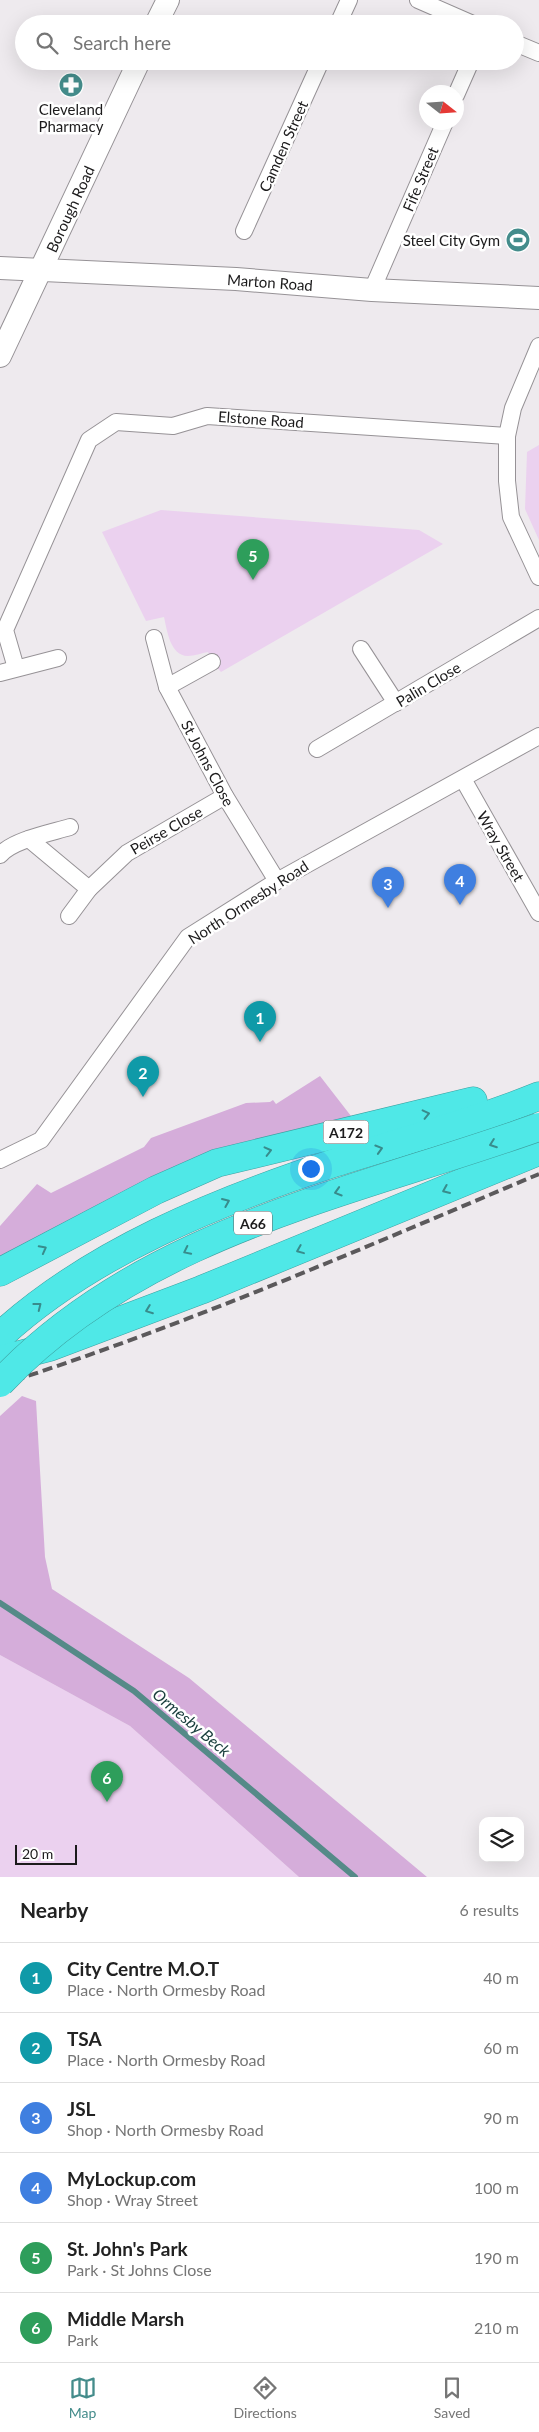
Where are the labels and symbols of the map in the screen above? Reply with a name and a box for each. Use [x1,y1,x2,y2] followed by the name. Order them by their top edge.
[58,72,84,98] pharmacy icon: Cleveland Pharmacy
[419,85,464,130] north arrow
[255,97,311,194] street label: Camden Street
[39,100,104,135] place label: Cleveland Pharmacy
[398,143,442,214] street label: Fife Street
[42,163,98,255] street label: Borough Road
[505,227,531,253] sports icon: Steel City Gym
[403,231,500,249] place label: Steel City Gym
[227,270,313,294] street label: Marton Road
[218,407,304,431] street label: Elstone Road
[237,539,269,580] pin: 5
[392,658,464,710] street label: Palin Close
[178,717,238,809] street label: St Johns Close
[127,802,205,858] street label: Peirse Close
[474,808,529,885] street label: Wray Street
[185,856,311,948] street label: North Ormesby Road
[444,864,476,905] pin: 4
[372,867,404,908] pin: 3
[244,1001,276,1042] pin: 1
[127,1056,159,1097] pin: 2
[421,1109,430,1120] one-way arrow
[324,1120,368,1144] road number: A172
[489,1138,498,1148] one-way arrow
[375,1145,383,1155] one-way arrow
[263,1146,272,1157] one-way arrow
[298,1156,324,1182] your location
[442,1184,451,1195] one-way arrow
[334,1187,343,1197] one-way arrow
[221,1198,230,1209] one-way arrow
[234,1212,272,1234] road number: A66
[296,1244,305,1255] one-way arrow
[183,1245,192,1255] one-way arrow
[38,1246,47,1256] one-way arrow
[32,1303,42,1312] one-way arrow
[145,1304,154,1314] one-way arrow
[149,1684,235,1760] water label: Ormesby Beck
[91,1761,123,1802] pin: 6
[15,1842,78,1865] scale bar

